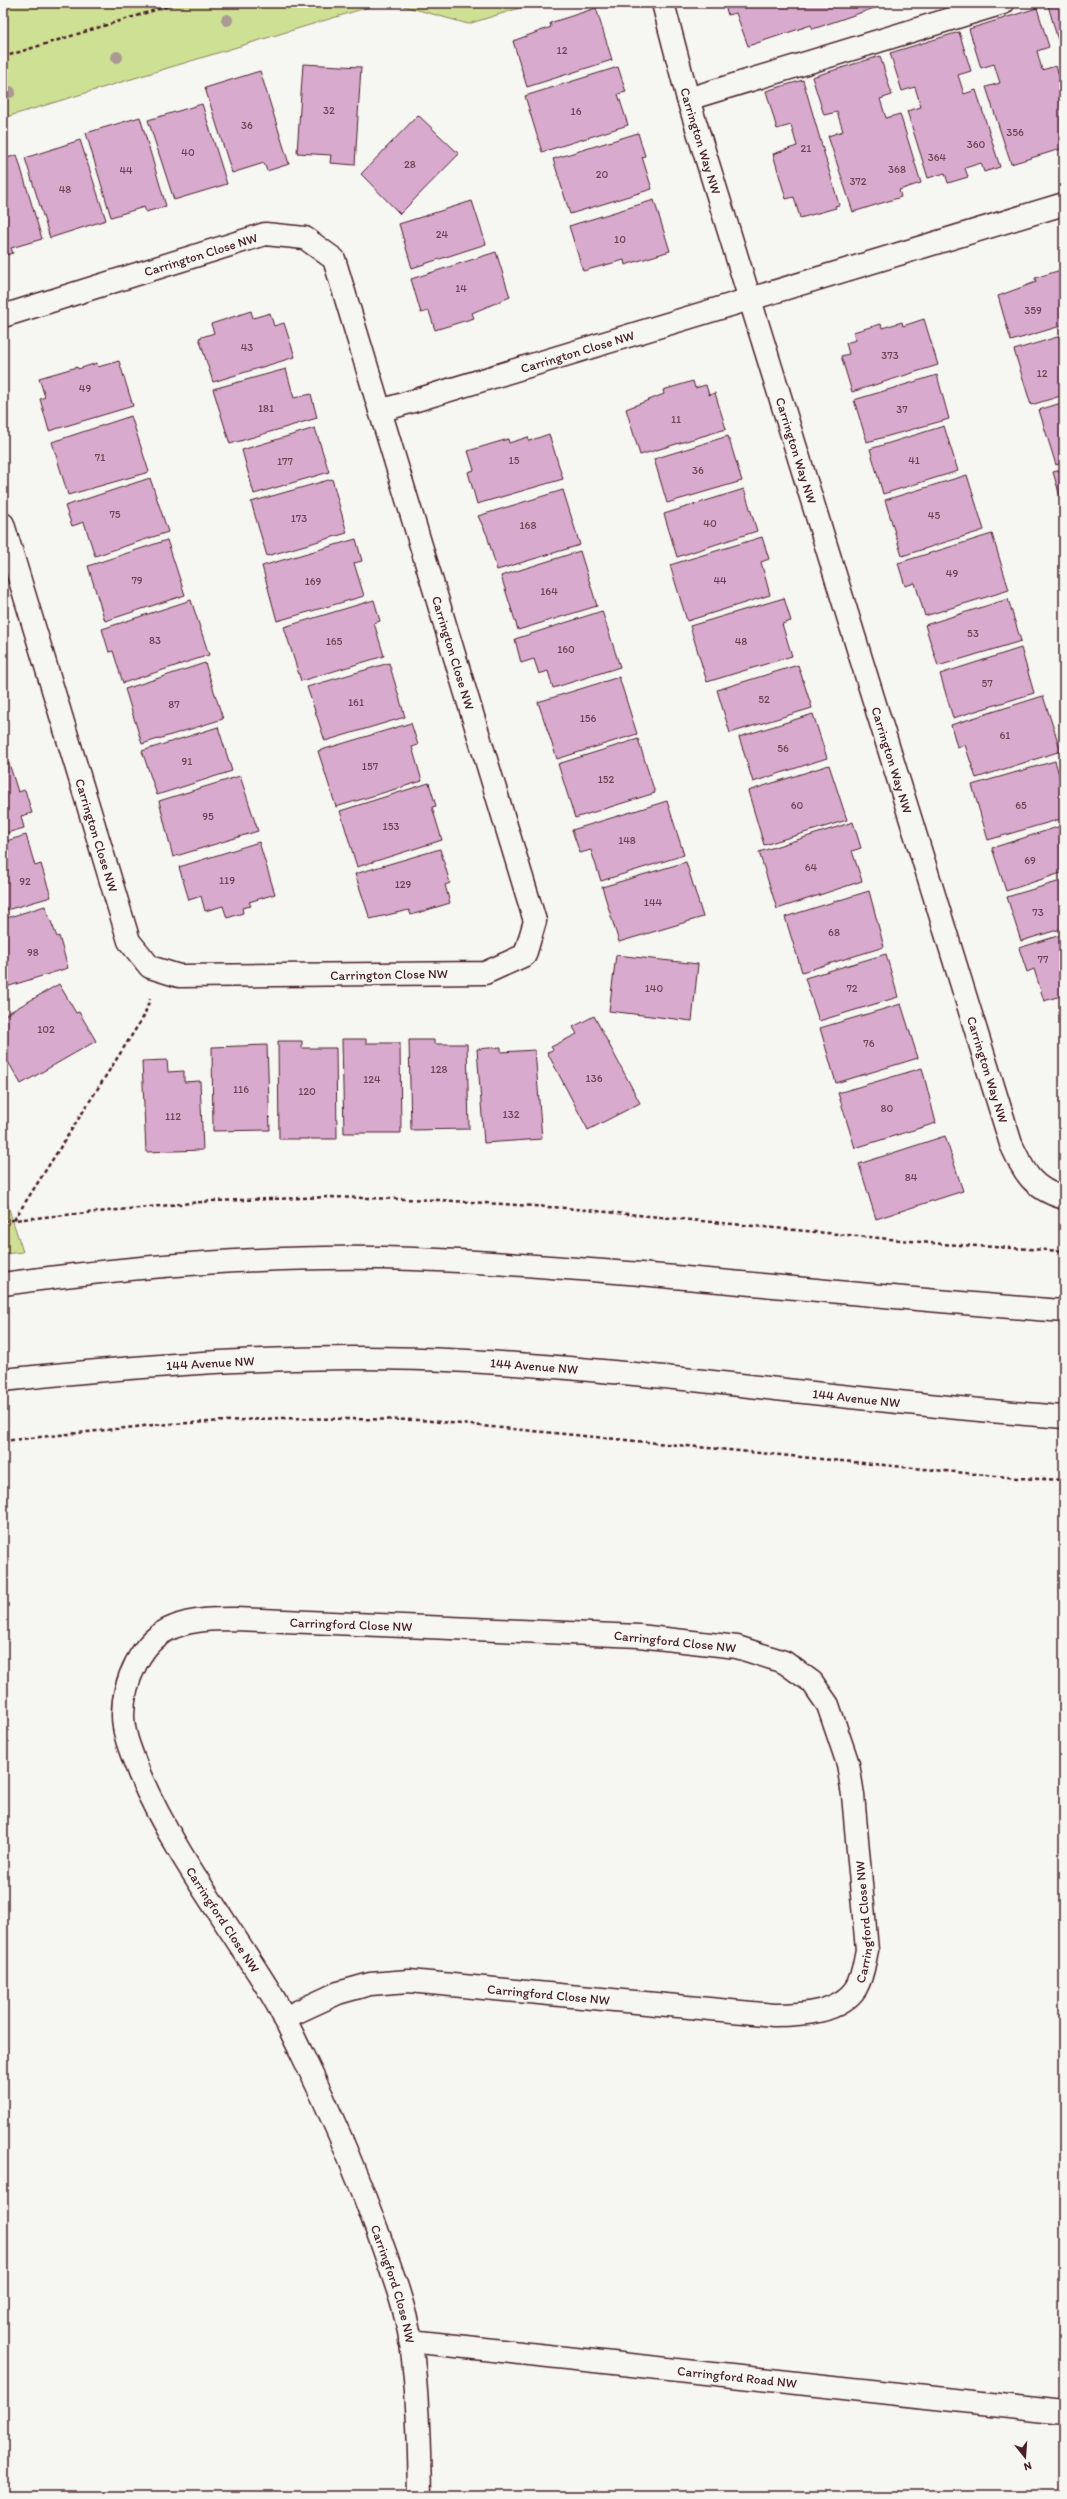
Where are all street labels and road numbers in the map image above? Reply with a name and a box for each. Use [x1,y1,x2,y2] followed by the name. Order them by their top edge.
[677,86,724,196] street label: Carrington Way NW
[142,230,259,279] street label: Carrington Close NW
[519,328,636,376] street label: Carrington Close NW
[773,395,820,506] street label: Carrington Way NW
[429,594,477,711] street label: Carrington Close NW
[868,705,915,815] street label: Carrington Way NW
[72,777,121,894] street label: Carrington Close NW
[330,966,448,983] street label: Carrington Close NW
[964,1015,1011,1125] street label: Carrington Way NW
[166,1353,255,1373] street label: 144 Avenue NW
[489,1355,578,1377] street label: 144 Avenue NW
[812,1386,901,1410] street label: 144 Avenue NW
[289,1615,413,1634] street label: Carringford Close NW
[613,1628,737,1655] street label: Carringford Close NW
[852,1860,875,1985] street label: Carringford Close NW
[183,1864,263,1975] street label: Carringford Close NW
[487,1981,610,2008] street label: Carringford Close NW
[368,2223,418,2344] street label: Carringford Close NW
[677,2363,798,2391] street label: Carringford Road NW

